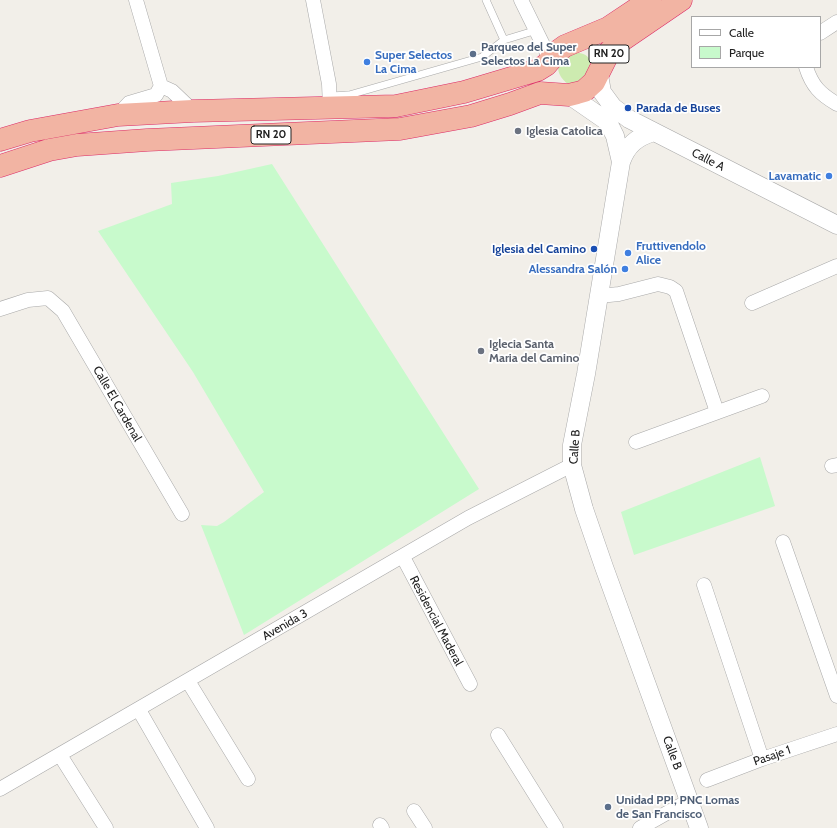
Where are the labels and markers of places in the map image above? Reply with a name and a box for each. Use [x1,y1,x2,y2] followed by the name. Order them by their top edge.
[481,40,576,68] place label: Parqueo del Super Selectos La Cima
[375,48,452,76] place label: Super Selectos La Cima
[468,49,478,59] marker: Parqueo del Super Selectos La Cima
[362,57,372,67] marker: Super Selectos La Cima
[636,101,720,115] place label: Parada de Buses
[623,103,633,113] marker: Parada de Buses
[526,124,603,138] place label: Iglesia Catolica
[513,126,523,136] marker: Iglesia Catolica
[769,169,821,183] place label: Lavamatic
[824,171,834,181] marker: Lavamatic
[636,239,706,267] place label: Fruttivendolo Alice
[492,242,586,256] place label: Iglesia del Camino
[589,244,599,254] marker: Iglesia del Camino
[623,248,633,258] marker: Fruttivendolo Alice
[529,262,617,276] place label: Alessandra Salón
[620,264,630,274] marker: Alessandra Salón
[489,337,579,365] place label: Iglecia Santa Maria del Camino
[476,346,486,356] marker: Iglecia Santa Maria del Camino
[616,793,739,821] place label: Unidad PPI, PNC Lomas de San Francisco
[603,802,613,812] marker: Unidad PPI, PNC Lomas de San Francisco

